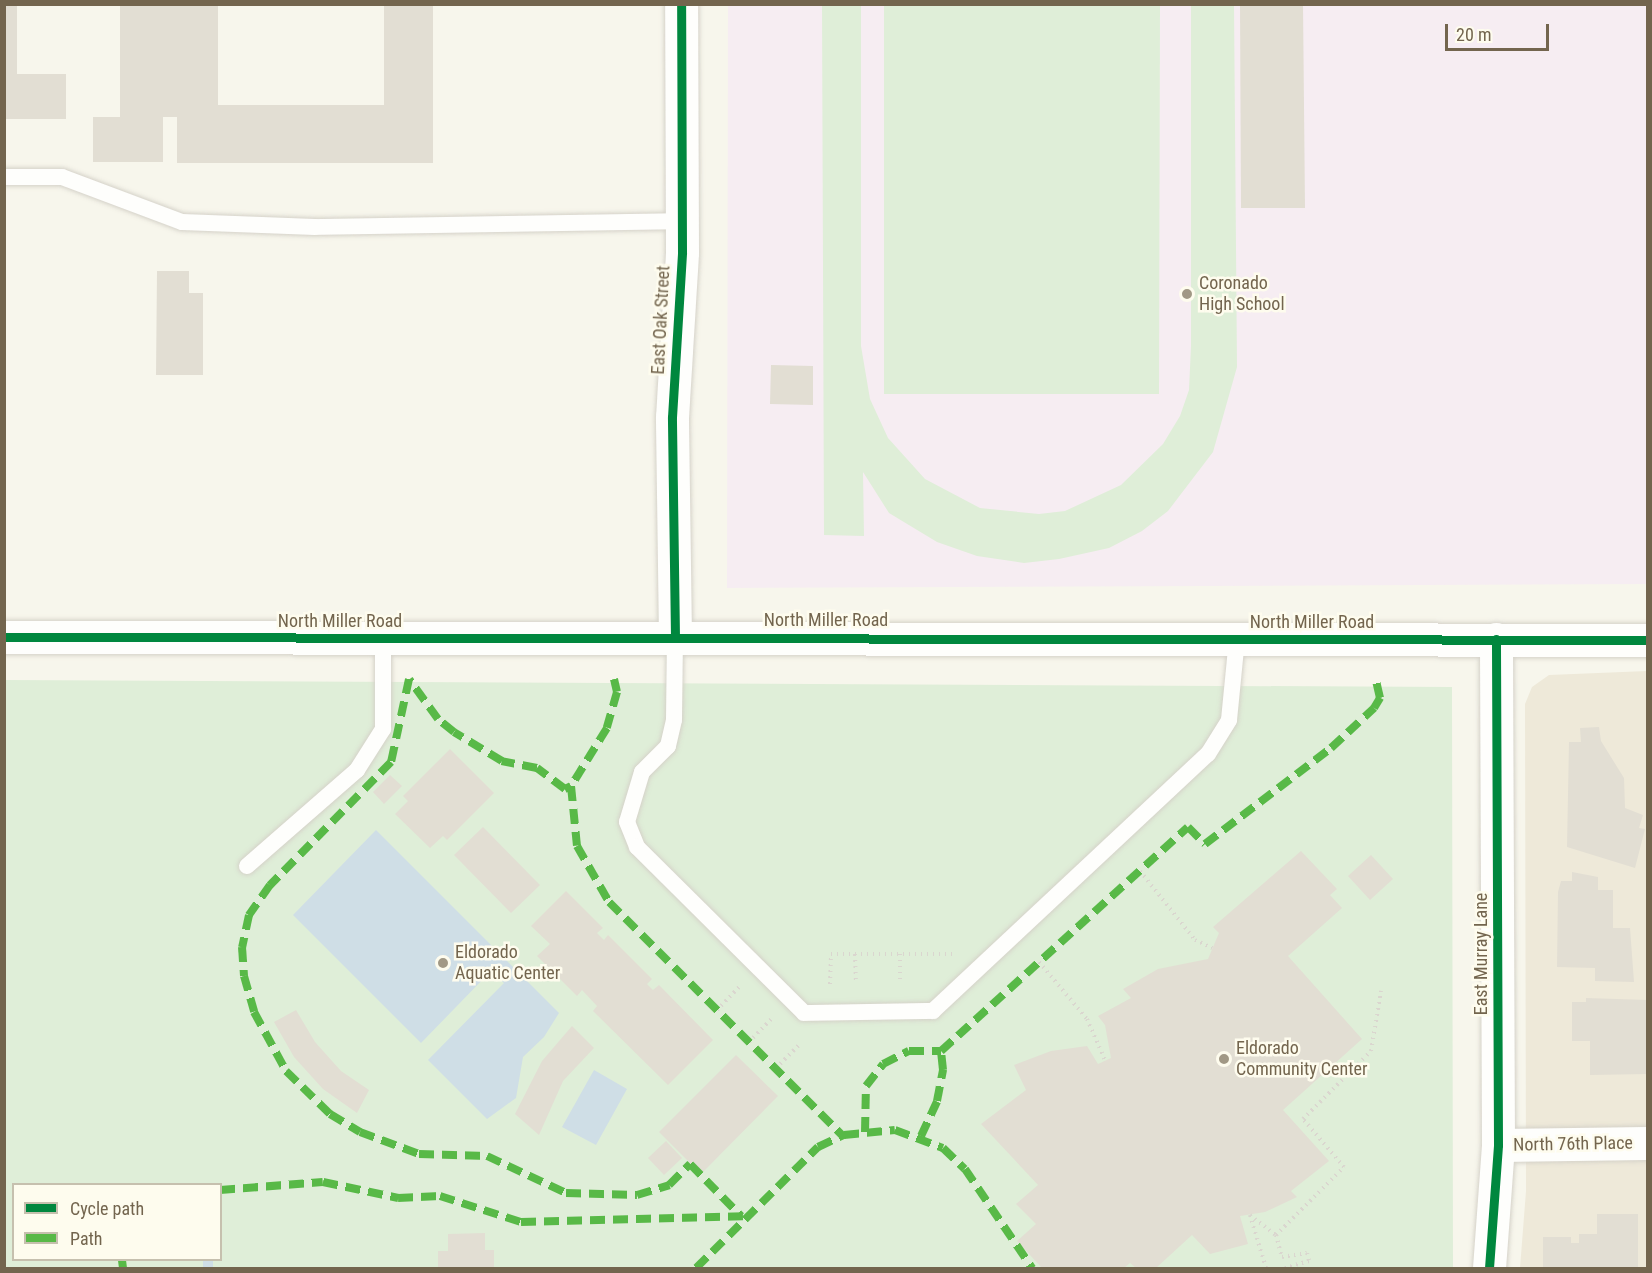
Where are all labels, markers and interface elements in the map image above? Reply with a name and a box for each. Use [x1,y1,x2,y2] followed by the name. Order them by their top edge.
[1448,12,1552,50] scale bar
[1456,24,1491,45] text: 20 m
[647,265,675,375] street label: East Oak Street
[1199,273,1285,316] place label: Coronado High School
[1180,287,1194,301] marker: Coronado High School
[764,609,888,631] street label: North Miller Road
[278,610,402,632] street label: North Miller Road
[1250,611,1374,633] street label: North Miller Road
[1470,893,1492,1015] street label: East Murray Lane
[455,942,560,984] place label: Eldorado Aquatic Center
[436,956,450,970] marker: Eldorado Aquatic Center
[1236,1038,1367,1080] place label: Eldorado Community Center
[1217,1052,1231,1066] marker: Eldorado Community Center
[1513,1132,1633,1156] street label: North 76th Place
[12,1183,222,1261] legend
[70,1198,144,1219] text: Cycle path
[70,1228,103,1249] text: Path

